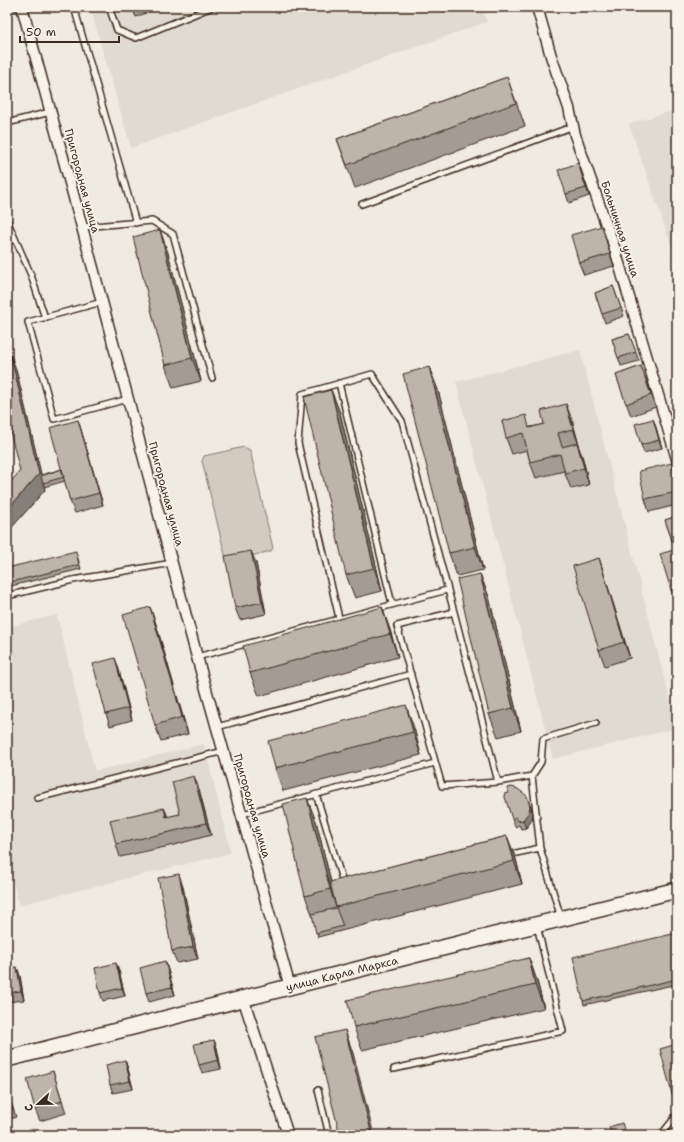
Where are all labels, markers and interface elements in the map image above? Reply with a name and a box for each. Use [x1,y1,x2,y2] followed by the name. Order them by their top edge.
[20,18,119,44] scale bar
[26,24,56,40] text: 50 m
[61,127,103,235] street label: Пригородная улица
[597,179,643,279] street label: Больничная улица
[145,440,187,548] street label: Пригородная улица
[230,752,274,860] street label: Пригородная улица
[284,953,400,995] street label: улица Карла Маркса
[18,1084,58,1124] north arrow
[21,1101,37,1114] text: С

